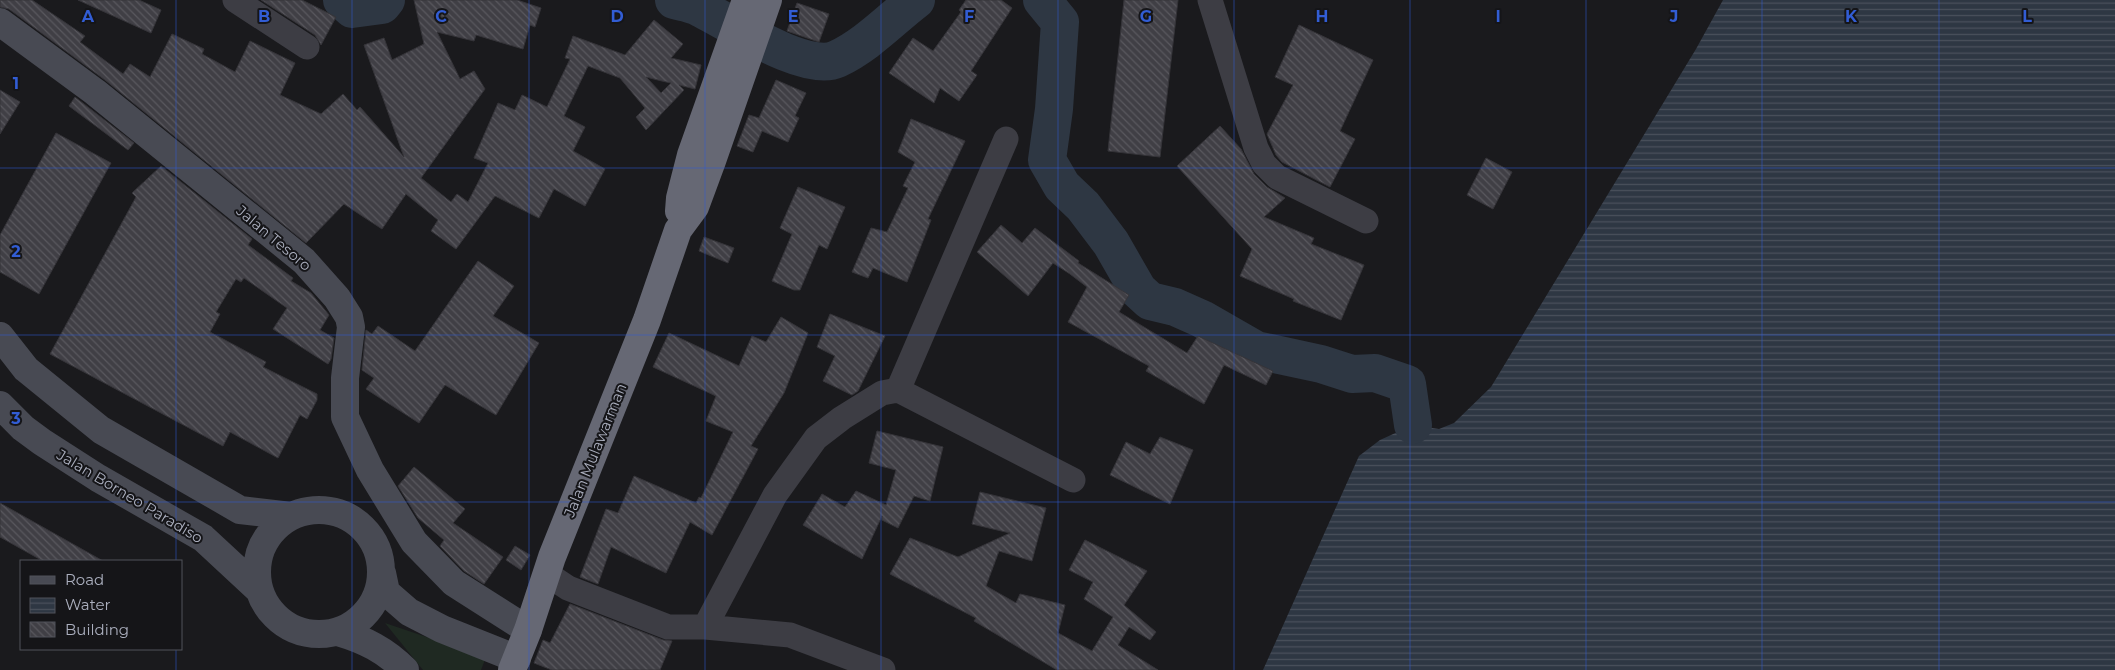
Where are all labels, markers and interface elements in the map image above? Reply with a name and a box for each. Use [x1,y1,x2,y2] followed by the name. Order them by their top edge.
[81,7,95,26] text: A
[258,7,270,26] text: B
[435,7,447,26] text: C
[610,7,624,26] text: D
[788,7,798,26] text: E
[964,7,974,26] text: F
[1140,7,1152,26] text: G
[1316,7,1328,26] text: H
[1495,7,1501,26] text: I
[1669,7,1678,26] text: J
[1845,7,1858,26] text: K
[2022,7,2032,26] text: L
[13,74,19,93] text: 1
[232,200,315,275] street label: Jalan Tesoro
[11,242,21,261] text: 2
[559,380,631,521] street label: Jalan Mulawarman
[10,409,21,428] text: 3
[53,444,206,547] street label: Jalan Borneo Paradiso
[20,560,182,650] legend
[65,570,104,589] text: Road
[65,595,111,614] text: Water
[65,620,129,639] text: Building

